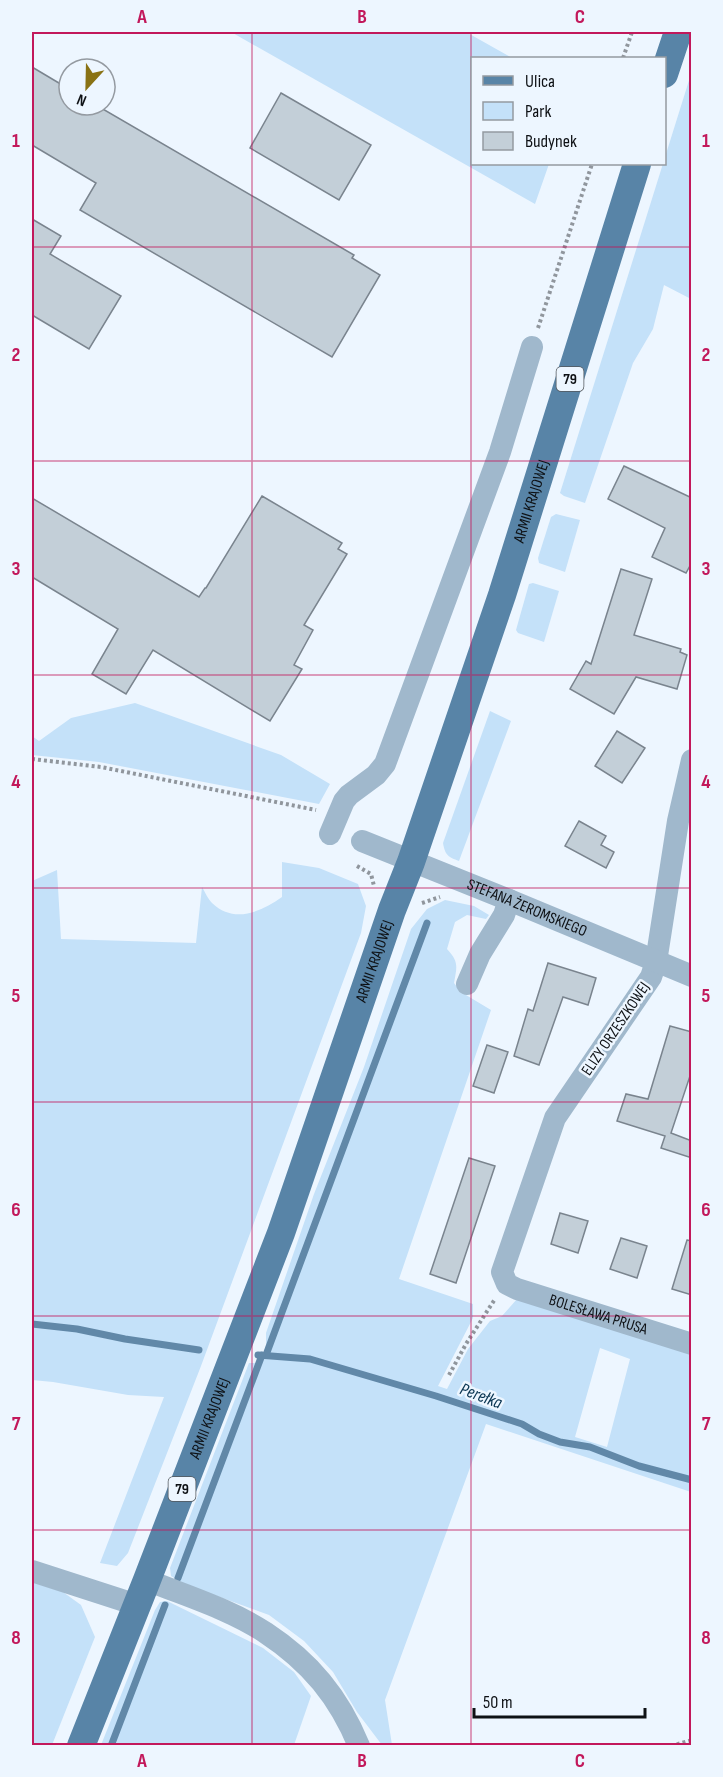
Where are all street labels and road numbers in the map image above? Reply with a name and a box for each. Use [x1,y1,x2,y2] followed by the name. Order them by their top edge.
[556,367,584,391] road number: 79
[509,458,553,546] street label: ARMII KRAJOWEJ
[464,875,590,941] street label: STEFANA ŻEROMSKIEGO
[351,918,397,1006] street label: ARMII KRAJOWEJ
[578,979,654,1079] street label: ELIZY ORZESZKOWEJ
[547,1290,650,1339] street label: BOLESŁAWA PRUSA
[185,1375,234,1463] street label: ARMII KRAJOWEJ
[168,1477,195,1501] road number: 79

